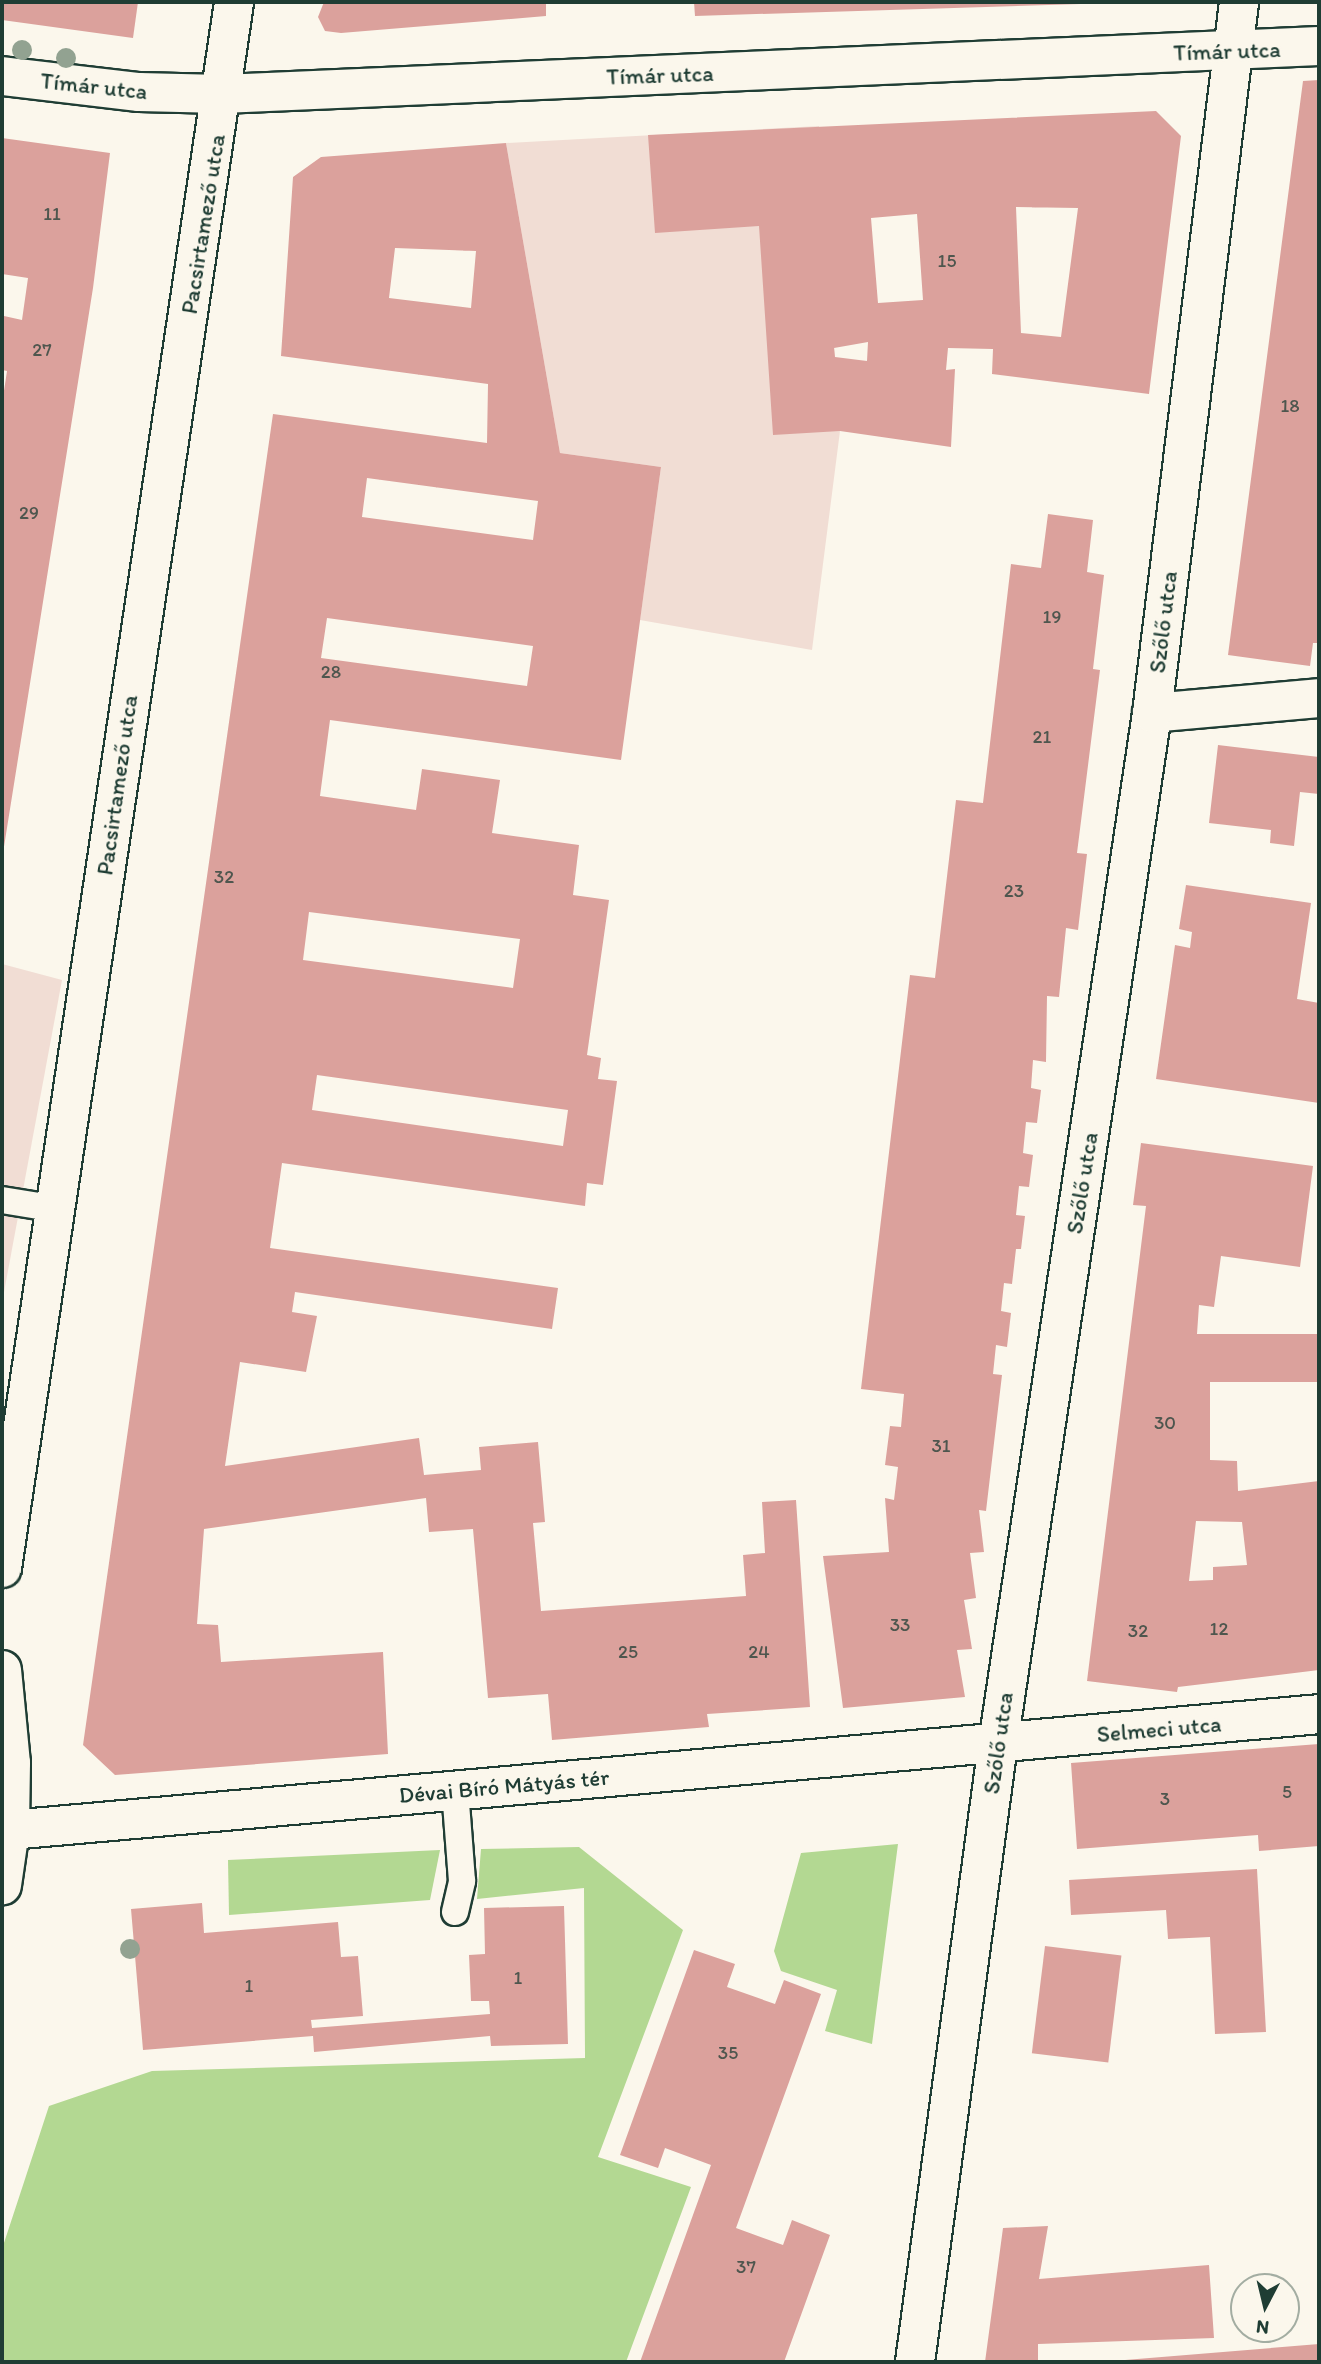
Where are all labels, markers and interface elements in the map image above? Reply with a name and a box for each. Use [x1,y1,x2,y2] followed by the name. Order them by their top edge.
[1173,35,1281,67] street label: Tímár utca
[606,59,714,91] street label: Tímár utca
[39,67,149,105] street label: Tímár utca
[175,132,231,316] street label: Pacsirtamező utca
[43,203,61,225] house number: 11
[938,250,956,272] house number: 15
[32,339,52,361] house number: 27
[1280,395,1300,417] house number: 18
[19,502,39,524] house number: 29
[1143,570,1183,674] street label: Szőlő utca
[1043,606,1061,628] house number: 19
[321,661,341,683] house number: 28
[91,693,143,877] street label: Pacsirtamező utca
[1033,726,1051,748] house number: 21
[214,866,234,888] house number: 32
[1004,880,1024,902] house number: 23
[1060,1130,1104,1236] street label: Szőlő utca
[1154,1412,1176,1434] house number: 30
[931,1435,951,1457] house number: 31
[890,1614,910,1636] house number: 33
[1210,1618,1228,1640] house number: 12
[1128,1620,1148,1642] house number: 32
[618,1641,638,1663] house number: 25
[748,1641,770,1663] house number: 24
[977,1690,1019,1796] street label: Szőlő utca
[1096,1710,1222,1748] street label: Selmeci utca
[397,1763,611,1809] street label: Dévai Bíró Mátyás tér
[1282,1781,1292,1803] house number: 5
[1160,1788,1170,1810] house number: 3
[514,1967,522,1989] house number: 1
[245,1975,253,1997] house number: 1
[718,2042,738,2064] house number: 35
[736,2256,756,2278] house number: 37
[1230,2273,1300,2343] north arrow
[1255,2315,1270,2340] text: N

